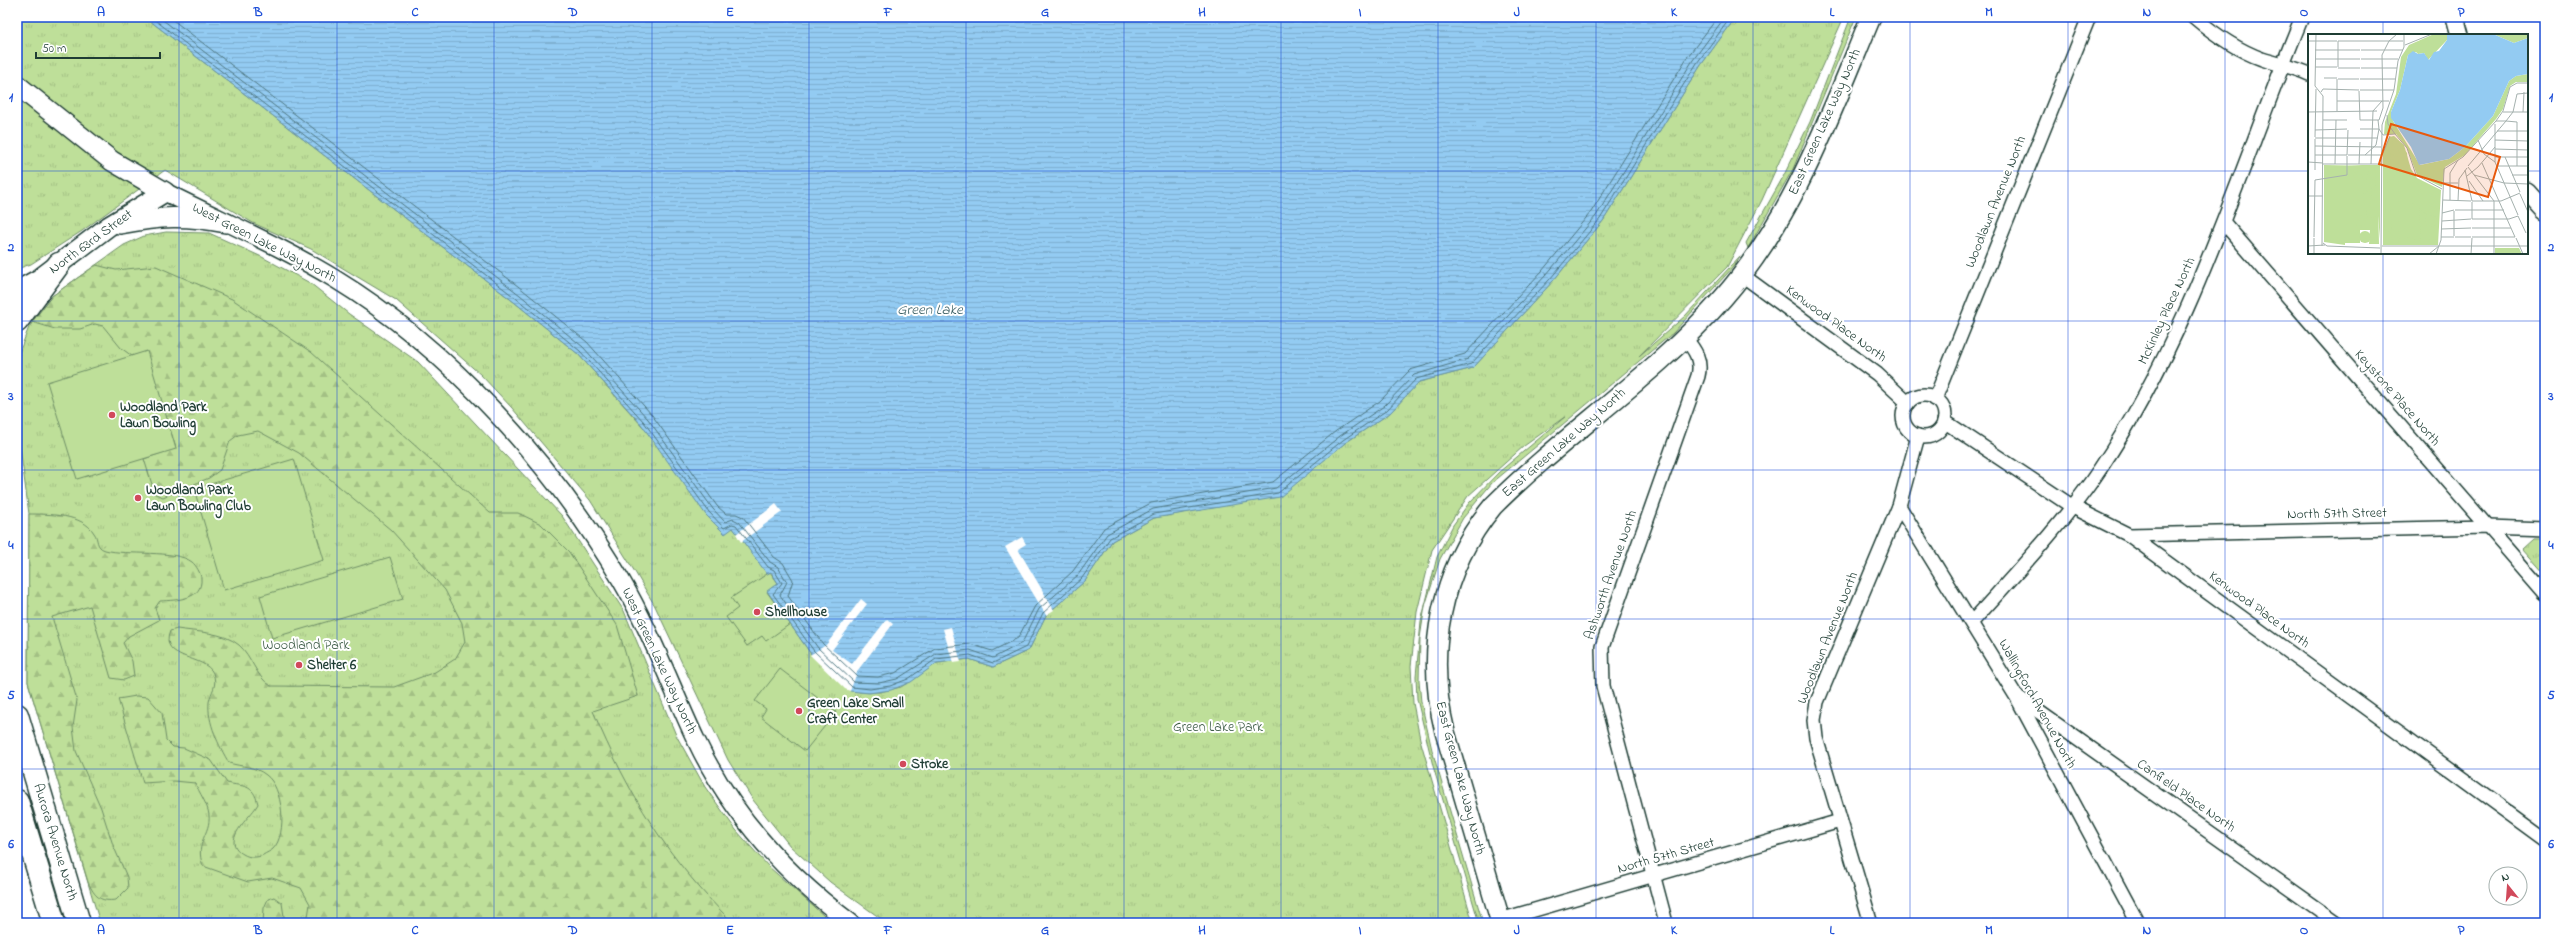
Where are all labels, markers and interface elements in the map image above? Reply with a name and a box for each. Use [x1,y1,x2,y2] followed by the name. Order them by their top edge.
[97,3,105,22] text: A
[253,3,263,22] text: B
[411,3,419,22] text: C
[567,3,578,22] text: D
[726,3,734,22] text: E
[883,3,893,22] text: F
[1041,3,1049,22] text: G
[1198,3,1206,22] text: H
[1358,3,1362,22] text: I
[1514,3,1520,22] text: J
[1671,3,1678,22] text: K
[1830,3,1836,22] text: L
[1985,3,1993,22] text: M
[2143,3,2152,22] text: N
[2300,3,2309,22] text: O
[2458,3,2465,22] text: P
[36,34,160,60] scale bar
[2308,34,2528,254] inset map
[42,40,66,58] text: 50 m
[1783,45,1868,199] street label: East Green Lake Way North
[9,88,14,107] text: 1
[2549,88,2554,107] text: 1
[1960,133,2032,271] street label: Woodlawn Avenue North
[188,197,340,289] street label: West Green Lake Way North
[45,204,137,280] street label: North 63rd Street
[7,238,15,257] text: 2
[2547,238,2555,257] text: 2
[2133,254,2202,369] street label: McKinley Place North
[1781,280,1891,368] street label: Kenwood Place North
[897,299,964,321] water label: Green Lake
[2348,345,2445,452] street label: Keystone Place North
[1497,383,1631,504] street label: East Green Lake Way North
[7,387,14,406] text: 3
[2547,387,2554,406] text: 3
[120,397,208,436] place label: Woodland Park Lawn Bowling
[107,410,117,420] marker: Woodland Park Lawn Bowling
[146,480,252,519] place label: Woodland Park Lawn Bowling Club
[133,493,143,503] marker: Woodland Park Lawn Bowling Club
[2287,503,2387,525] street label: North 57th Street
[1579,507,1643,643] street label: Ashworth Avenue North
[7,536,14,555] text: 4
[2547,536,2554,555] text: 4
[2204,566,2314,654] street label: Kenwood Place North
[1792,569,1864,707] street label: Woodlawn Avenue North
[615,584,702,738] street label: West Green Lake Way North
[765,602,828,623] place label: Shellhouse
[752,607,762,617] marker: Shellhouse
[263,635,350,656] park label: Woodland Park
[1992,635,2081,773] street label: Wallingford Avenue North
[307,655,357,676] place label: Shelter 6
[294,660,304,670] marker: Shelter 6
[7,686,15,705] text: 5
[2547,686,2555,705] text: 5
[807,693,904,730] place label: Green Lake Small Craft Center
[1428,699,1491,857] street label: East Green Lake Way North
[794,706,804,716] marker: Green Lake Small Craft Center
[1173,717,1264,738] park label: Green Lake Park
[911,754,949,775] place label: Stroke
[2132,754,2240,838] street label: Canfield Place North
[898,759,908,769] marker: Stroke
[27,781,83,903] street label: Aurora Avenue North
[1615,832,1717,880] street label: North 57th Street
[7,835,14,854] text: 6
[2547,835,2554,854] text: 6
[2488,866,2528,906] north arrow
[2499,869,2511,886] text: N
[97,921,105,940] text: A
[253,921,263,940] text: B
[411,921,419,940] text: C
[567,921,578,940] text: D
[726,921,734,940] text: E
[883,921,893,940] text: F
[1041,921,1049,940] text: G
[1198,921,1206,940] text: H
[1358,921,1362,940] text: I
[1514,921,1520,940] text: J
[1671,921,1678,940] text: K
[1830,921,1836,940] text: L
[1985,921,1993,940] text: M
[2143,921,2152,940] text: N
[2300,921,2309,940] text: O
[2458,921,2465,940] text: P

